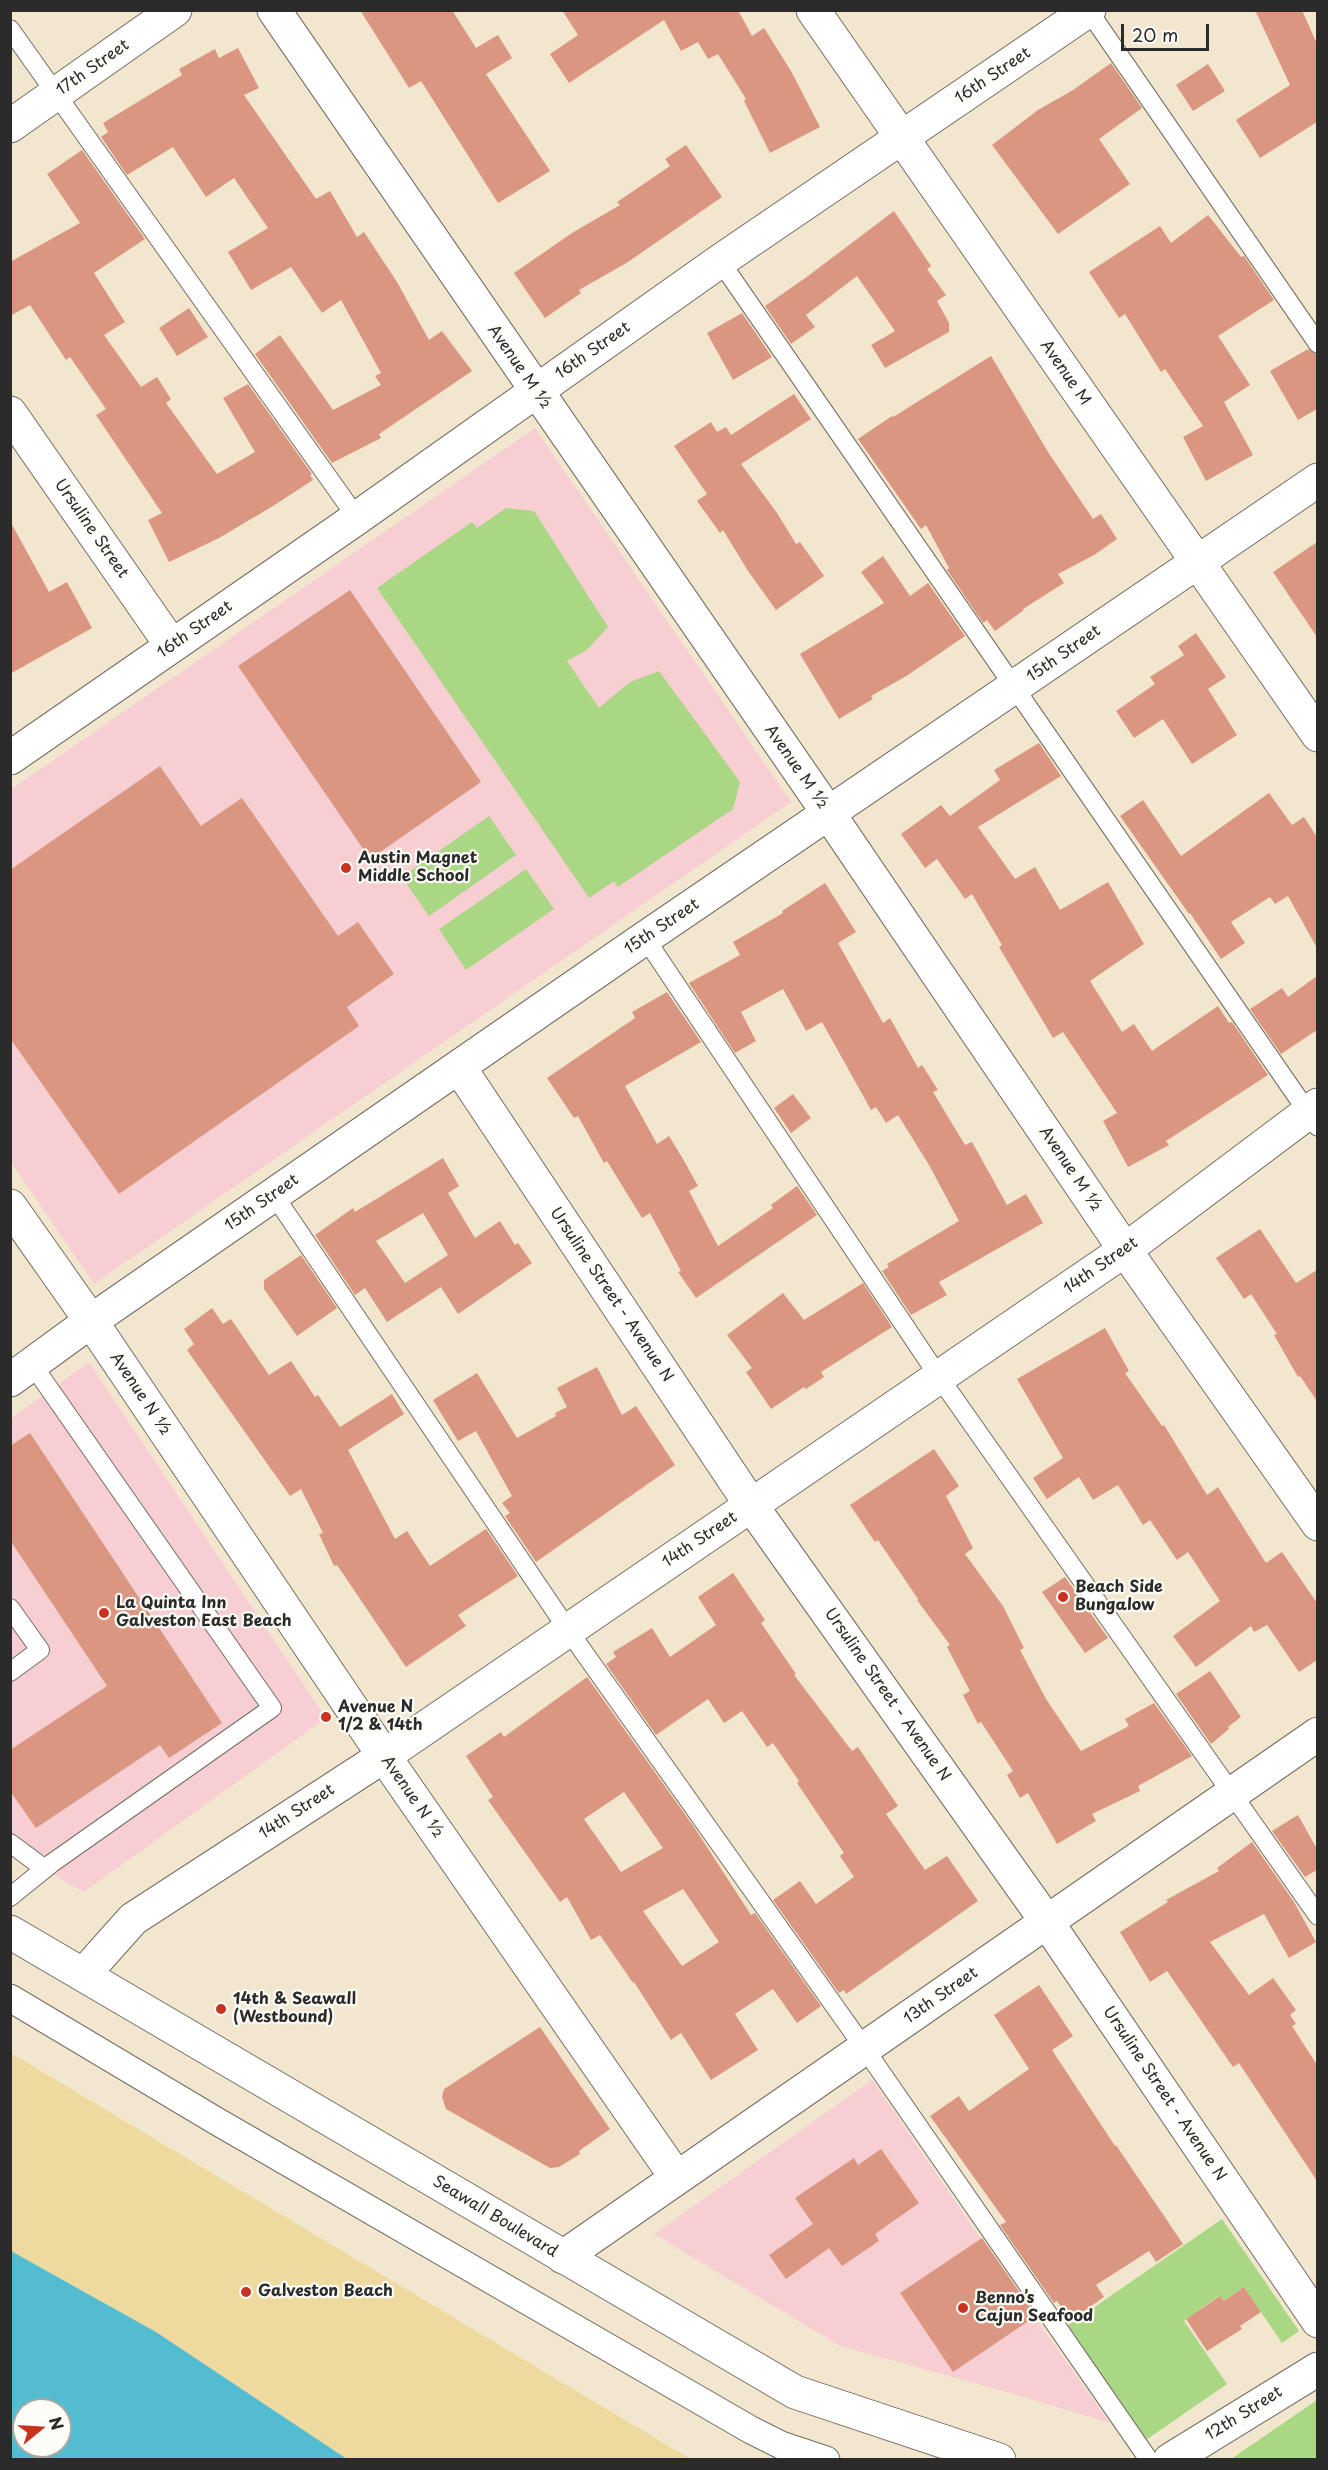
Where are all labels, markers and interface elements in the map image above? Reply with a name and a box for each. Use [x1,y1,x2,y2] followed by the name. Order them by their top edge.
[1124,12,1212,50] scale bar
[1132,21,1178,48] text: 20 m
[53,36,133,100] street label: 17th Street
[951,44,1035,108] street label: 16th Street
[552,318,634,384] street label: 16th Street
[483,321,555,413] street label: Avenue M ½
[1036,337,1094,409] street label: Avenue M
[50,476,132,582] street label: Ursuline Street
[154,597,236,663] street label: 16th Street
[1023,621,1105,687] street label: 15th Street
[760,721,832,813] street label: Avenue M ½
[358,849,477,887] place label: Austin Magnet Middle School
[339,861,353,875] marker: Austin Magnet Middle School
[621,895,703,959] street label: 15th Street
[1035,1123,1105,1215] street label: Avenue M ½
[221,1170,303,1236] street label: 15th Street
[545,1204,677,1386] street label: Ursuline Street - Avenue N
[1060,1233,1142,1299] street label: 14th Street
[105,1349,175,1439] street label: Avenue N ½
[659,1508,741,1572] street label: 14th Street
[1075,1578,1163,1616] place label: Beach Side Bungalow
[1056,1590,1070,1604] marker: Beach Side Bungalow
[116,1594,292,1632] place label: La Quinta Inn Galveston East Beach
[820,1605,954,1785] street label: Ursuline Street - Avenue N
[97,1606,111,1620] marker: La Quinta Inn Galveston East Beach
[338,1698,423,1736] place label: Avenue N 1/2 & 14th
[319,1710,333,1724] marker: Avenue N 1/2 & 14th
[377,1752,447,1842] street label: Avenue N ½
[256,1781,338,1843] street label: 14th Street
[900,1963,982,2029] street label: 13th Street
[233,1990,356,2028] place label: 14th & Seawall (Westbound)
[214,2002,228,2016] marker: 14th & Seawall (Westbound)
[1098,2003,1230,2185] street label: Ursuline Street - Avenue N
[429,2172,561,2262] street label: Seawall Boulevard
[258,2282,393,2302] place label: Galveston Beach
[239,2285,253,2299] marker: Galveston Beach
[975,2289,1093,2327] place label: Benno’s Cajun Seafood
[956,2301,970,2315] marker: Benno’s Cajun Seafood
[1202,2383,1286,2445] street label: 12th Street
[12,2398,72,2458] north arrow
[44,2413,71,2433] text: N

